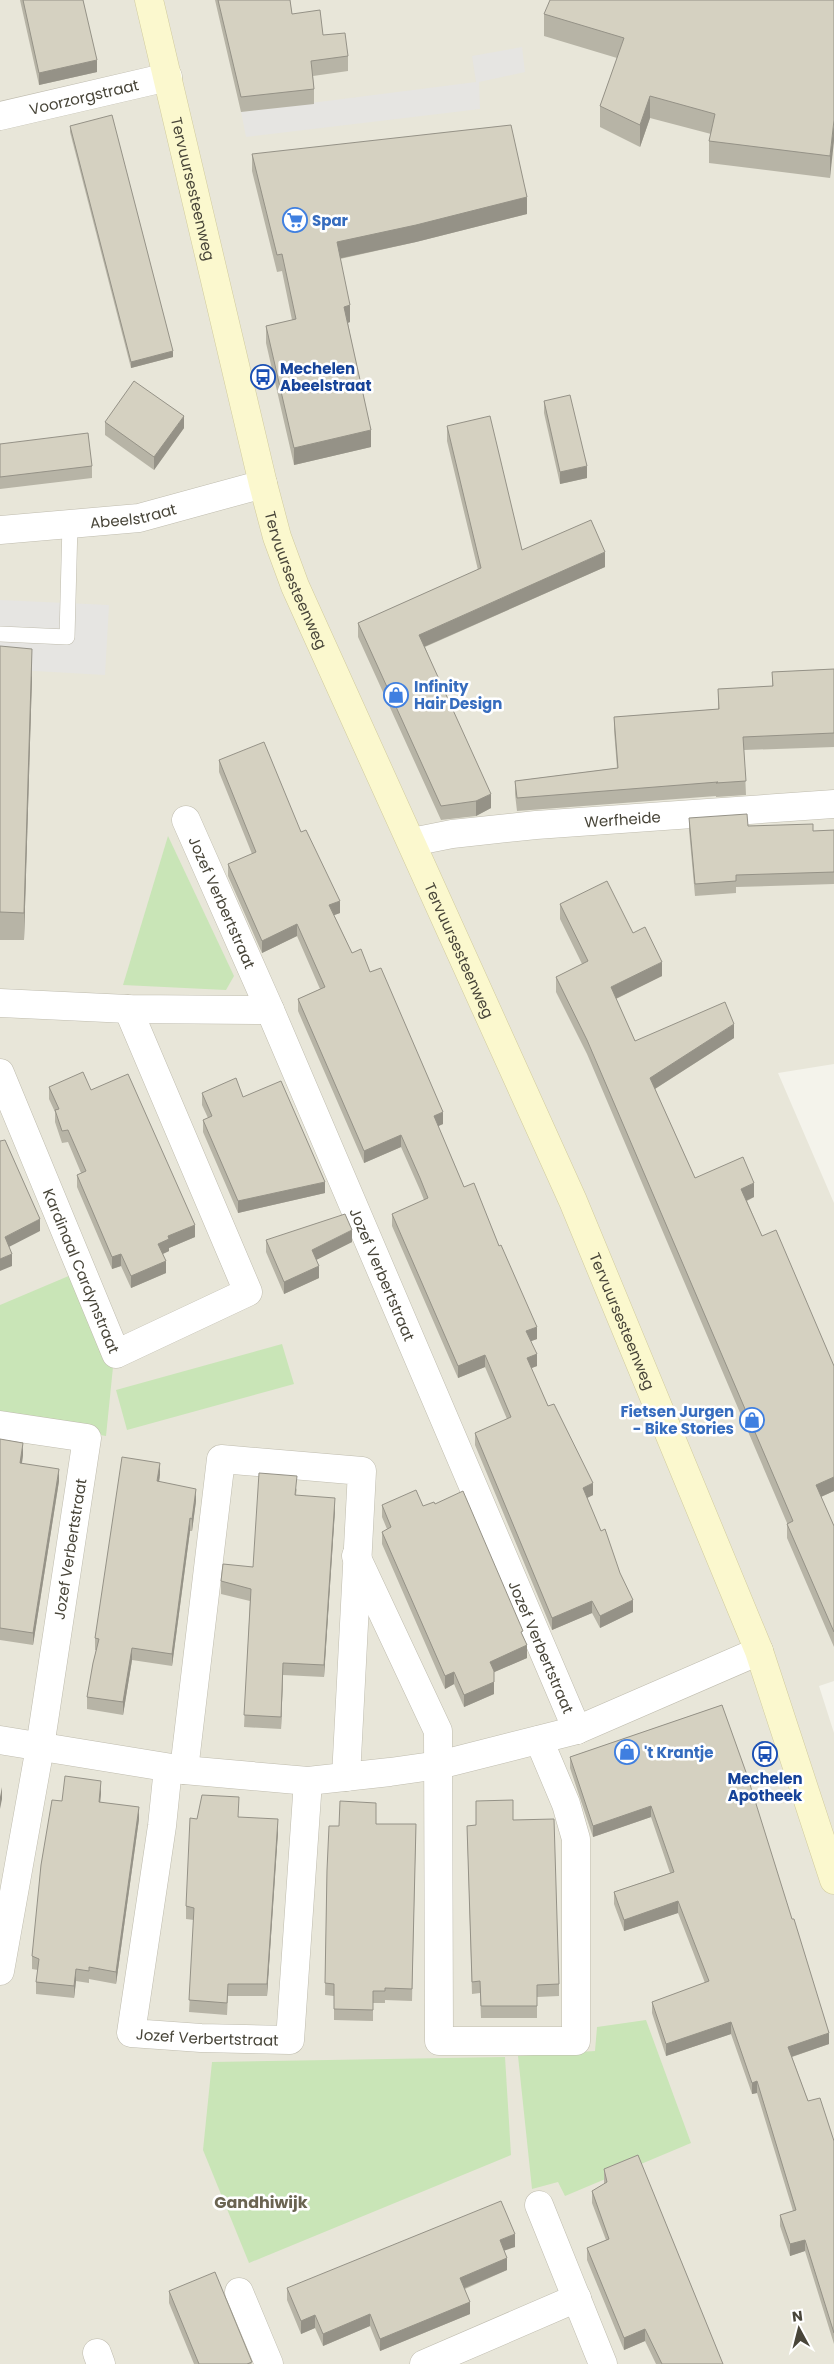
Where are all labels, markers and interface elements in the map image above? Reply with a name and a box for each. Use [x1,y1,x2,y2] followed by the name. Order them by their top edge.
[27,74,141,119] street label: Voorzorgstraat
[166,115,221,263] street label: Tervuursesteenweg
[282,207,308,233] supermarket icon: Spar
[312,210,349,231] place label: Spar
[280,358,372,396] place label: Mechelen Abeelstraat
[250,364,276,390] bus stop icon: Mechelen Abeelstraat
[89,498,179,533] street label: Abeelstraat
[260,509,333,652] street label: Tervuursesteenweg
[414,676,502,714] place label: Infinity Hair Design
[383,682,409,708] shop icon: Infinity Hair Design
[584,806,661,832] street label: Werfheide
[184,833,261,972] street label: Jozef Verbertstraat
[420,879,499,1021] street label: Tervuursesteenweg
[38,1185,125,1356] street label: Kardinaal Cardynstraat
[345,1204,420,1344] street label: Jozef Verbertstraat
[585,1249,660,1393] street label: Tervuursesteenweg
[620,1401,734,1439] place label: Fietsen Jurgen - Bike Stories
[739,1407,765,1433] shop icon: Fietsen Jurgen - Bike Stories
[48,1477,92,1621] street label: Jozef Verbertstraat
[504,1577,579,1717] street label: Jozef Verbertstraat
[614,1739,640,1765] shop icon: 't Krantje
[752,1741,778,1767] bus stop icon: Mechelen Apotheek
[644,1742,714,1763] place label: 't Krantje
[727,1768,803,1806] place label: Mechelen Apotheek
[135,2023,279,2050] street label: Jozef Verbertstraat
[214,2191,308,2214] district label: Gandhiwijk
[774,2304,824,2354] north arrow
[791,2306,804,2327] text: N

